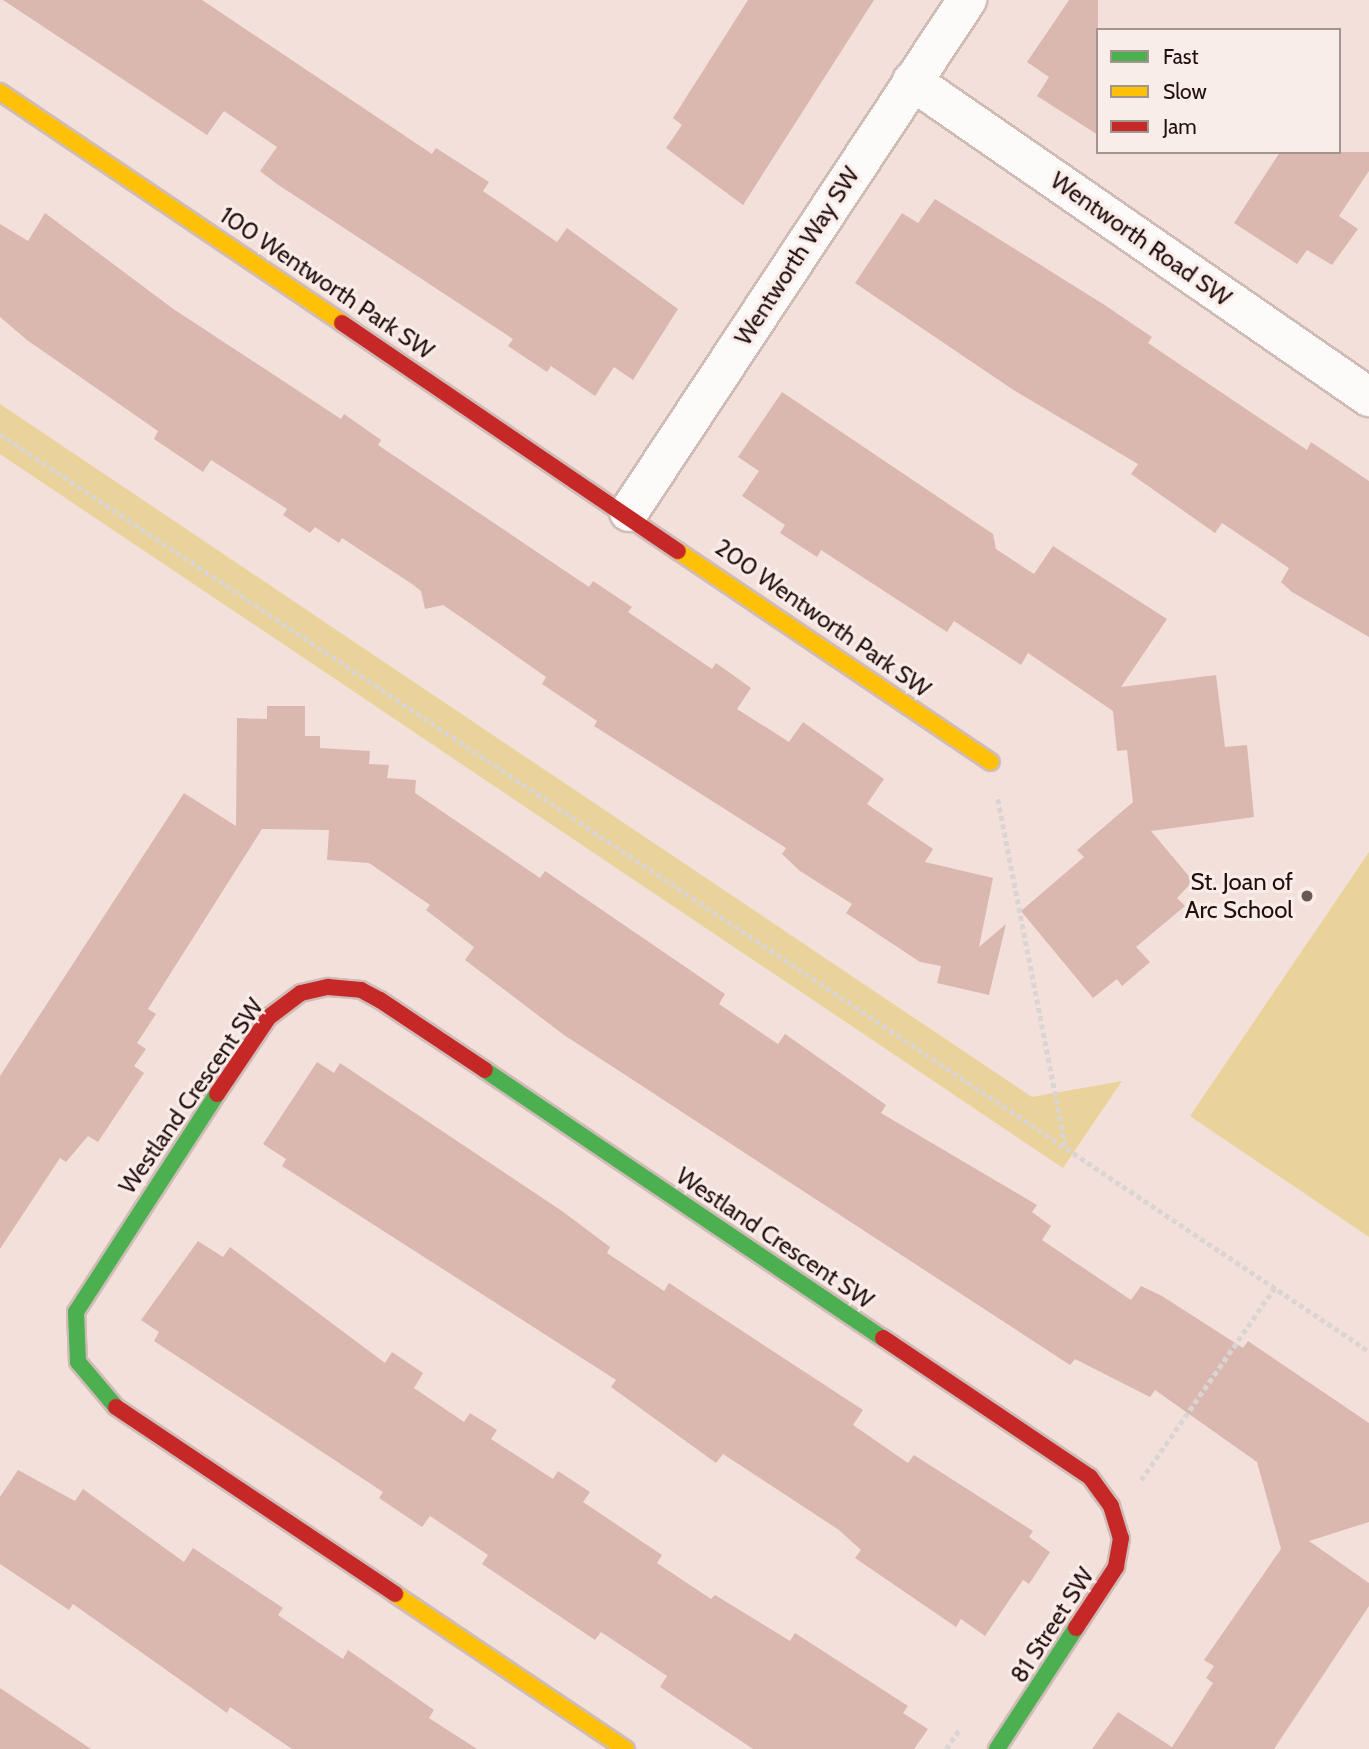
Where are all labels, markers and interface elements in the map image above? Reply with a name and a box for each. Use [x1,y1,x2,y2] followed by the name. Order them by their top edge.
[1096,28,1341,154] legend
[1163,44,1199,69] text: Fast
[1163,79,1207,104] text: Slow
[1163,114,1197,139] text: Jam
[729,161,865,351] street label: Wentworth Way SW
[1045,166,1237,312] street label: Wentworth Road SW
[214,201,440,365] street label: 100 Wentworth Park SW
[710,533,936,703] street label: 200 Wentworth Park SW
[1185,868,1293,924] place label: St. Joan of Arc School
[1299,888,1315,904] marker: St. Joan of Arc School
[113,993,269,1199] street label: Westland Crescent SW
[671,1161,879,1315] street label: Westland Crescent SW
[1004,1562,1100,1688] street label: 81 Street SW

